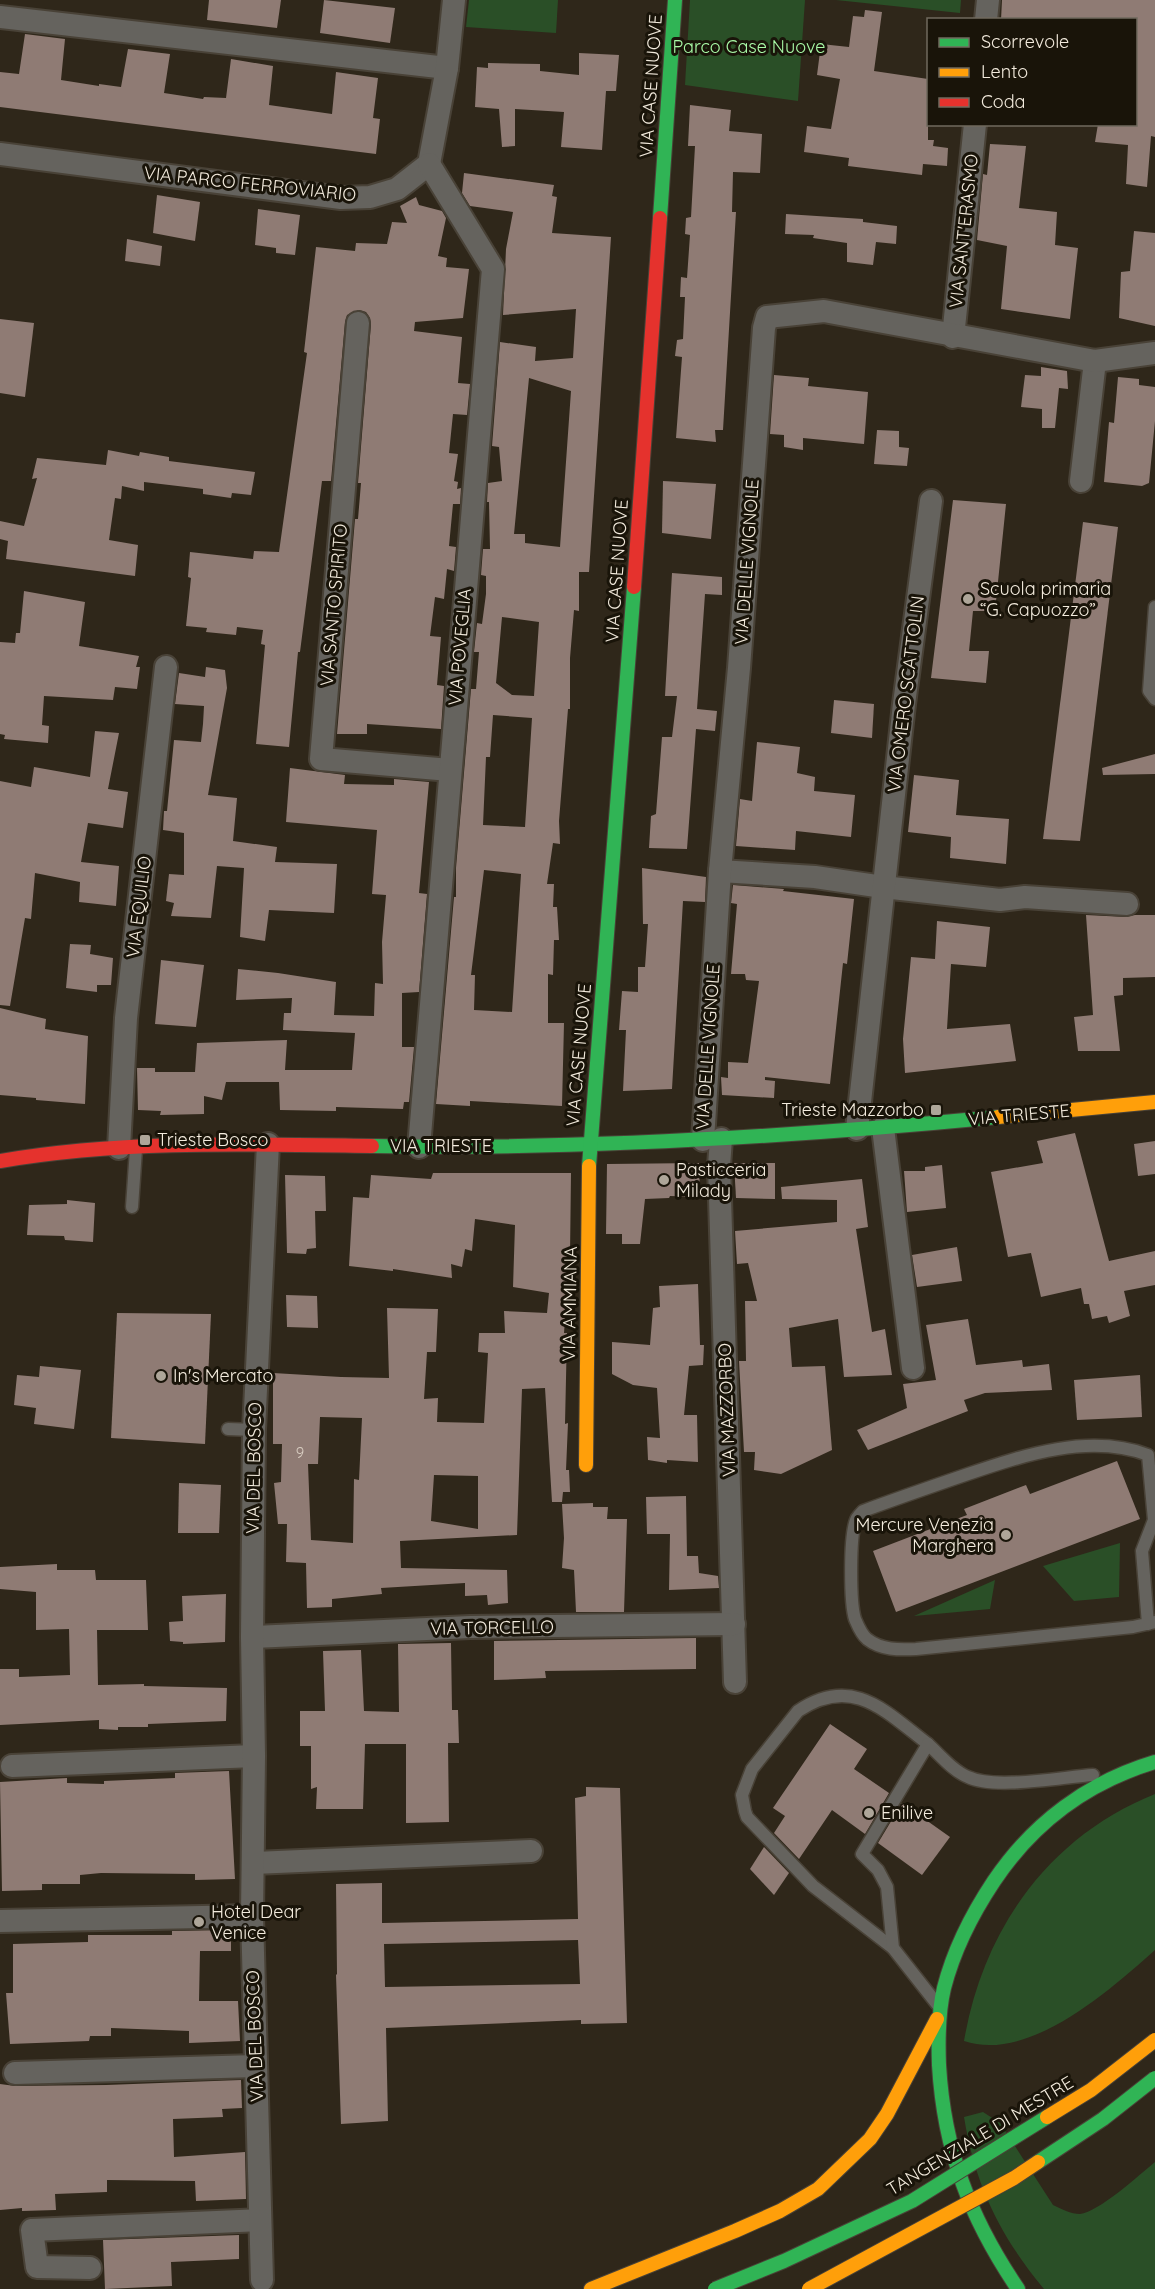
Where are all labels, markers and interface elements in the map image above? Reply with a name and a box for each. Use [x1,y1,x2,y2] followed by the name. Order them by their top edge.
[634,14,667,158] street label: VIA CASE NUOVE
[927,18,1137,126] legend
[981,30,1069,53] text: Scorrevole
[672,35,826,58] park label: Parco Case Nuove
[981,60,1028,83] text: Lento
[981,90,1025,113] text: Coda
[944,153,983,309] street label: VIA SANT'ERASMO
[143,161,357,206] street label: VIA PARCO FERROVIARIO
[729,478,764,646] street label: VIA DELLE VIGNOLE
[600,499,633,643] street label: VIA CASE NUOVE
[315,523,352,687] street label: VIA SANTO SPIRITO
[980,577,1111,621] place label: Scuola primaria “G. Capuozzo”
[443,587,476,707] street label: VIA POVEGLIA
[961,592,975,606] marker: Scuola primaria “G. Capuozzo”
[882,594,929,794] street label: VIA OMERO SCATTOLIN
[121,855,156,959] street label: VIA EQUILIO
[690,963,725,1131] street label: VIA DELLE VIGNOLE
[561,983,596,1127] street label: VIA CASE NUOVE
[781,1098,924,1121] place label: Trieste Mazzorbo
[967,1099,1071,1130] street label: VIA TRIESTE
[929,1103,943,1117] marker: Trieste Mazzorbo
[157,1128,269,1151] place label: Trieste Bosco
[138,1133,152,1147] marker: Trieste Bosco
[390,1134,492,1157] street label: VIA TRIESTE
[676,1158,766,1202] place label: Pasticceria Milady
[657,1173,671,1187] marker: Pasticceria Milady
[557,1246,582,1362] street label: VIA AMMIANA
[713,1343,740,1477] street label: VIA MAZZORBO
[173,1364,273,1387] place label: In's Mercato
[154,1369,168,1383] marker: In's Mercato
[241,1402,266,1534] street label: VIA DEL BOSCO
[296,1443,304,1462] house number: 9
[856,1513,994,1557] place label: Mercure Venezia Marghera
[999,1528,1013,1542] marker: Mercure Venezia Marghera
[430,1615,554,1640] street label: VIA TORCELLO
[881,1801,933,1824] place label: Enilive
[862,1806,876,1820] marker: Enilive
[211,1900,301,1944] place label: Hotel Dear Venice
[192,1915,206,1929] marker: Hotel Dear Venice
[241,1970,268,2102] street label: VIA DEL BOSCO
[882,2071,1077,2200] street label: TANGENZIALE DI MESTRE

